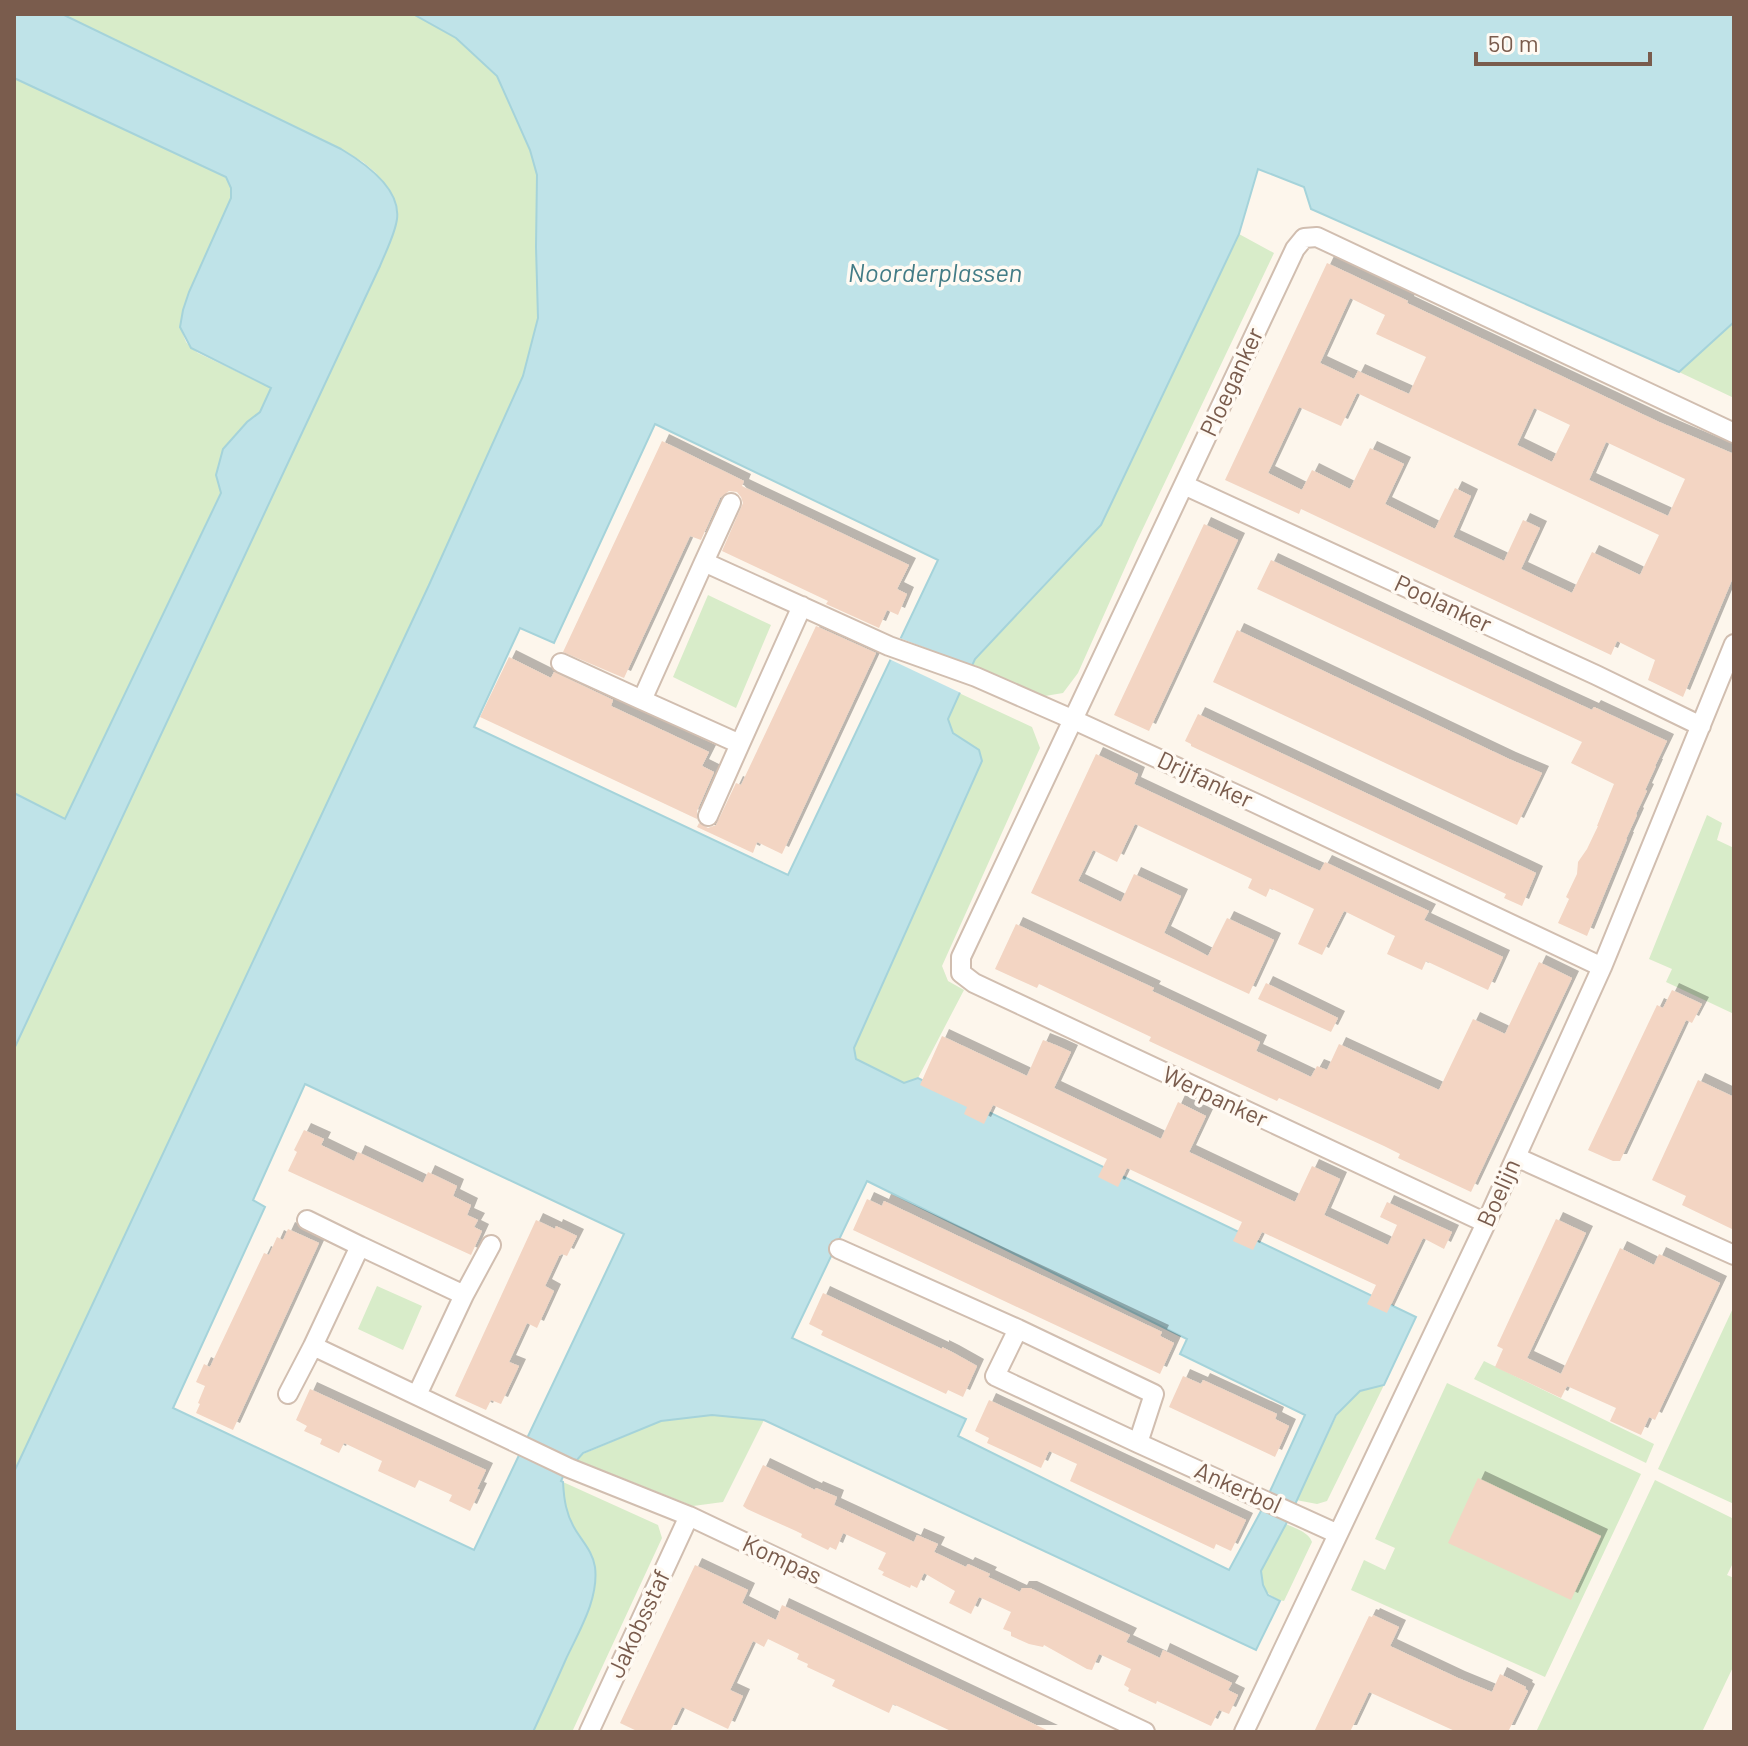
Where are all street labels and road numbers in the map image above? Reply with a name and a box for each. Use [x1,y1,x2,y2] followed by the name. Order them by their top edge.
[1193,322,1269,440] street label: Ploeganker
[1390,568,1497,638] street label: Poolanker
[1153,744,1258,813] street label: Drijfanker
[1158,1059,1273,1133] street label: Werpanker
[1470,1154,1525,1231] street label: Boelijn
[1191,1455,1287,1519] street label: Ankerbol
[738,1528,827,1590] street label: Kompas
[600,1565,675,1682] street label: Jakobsstaf

